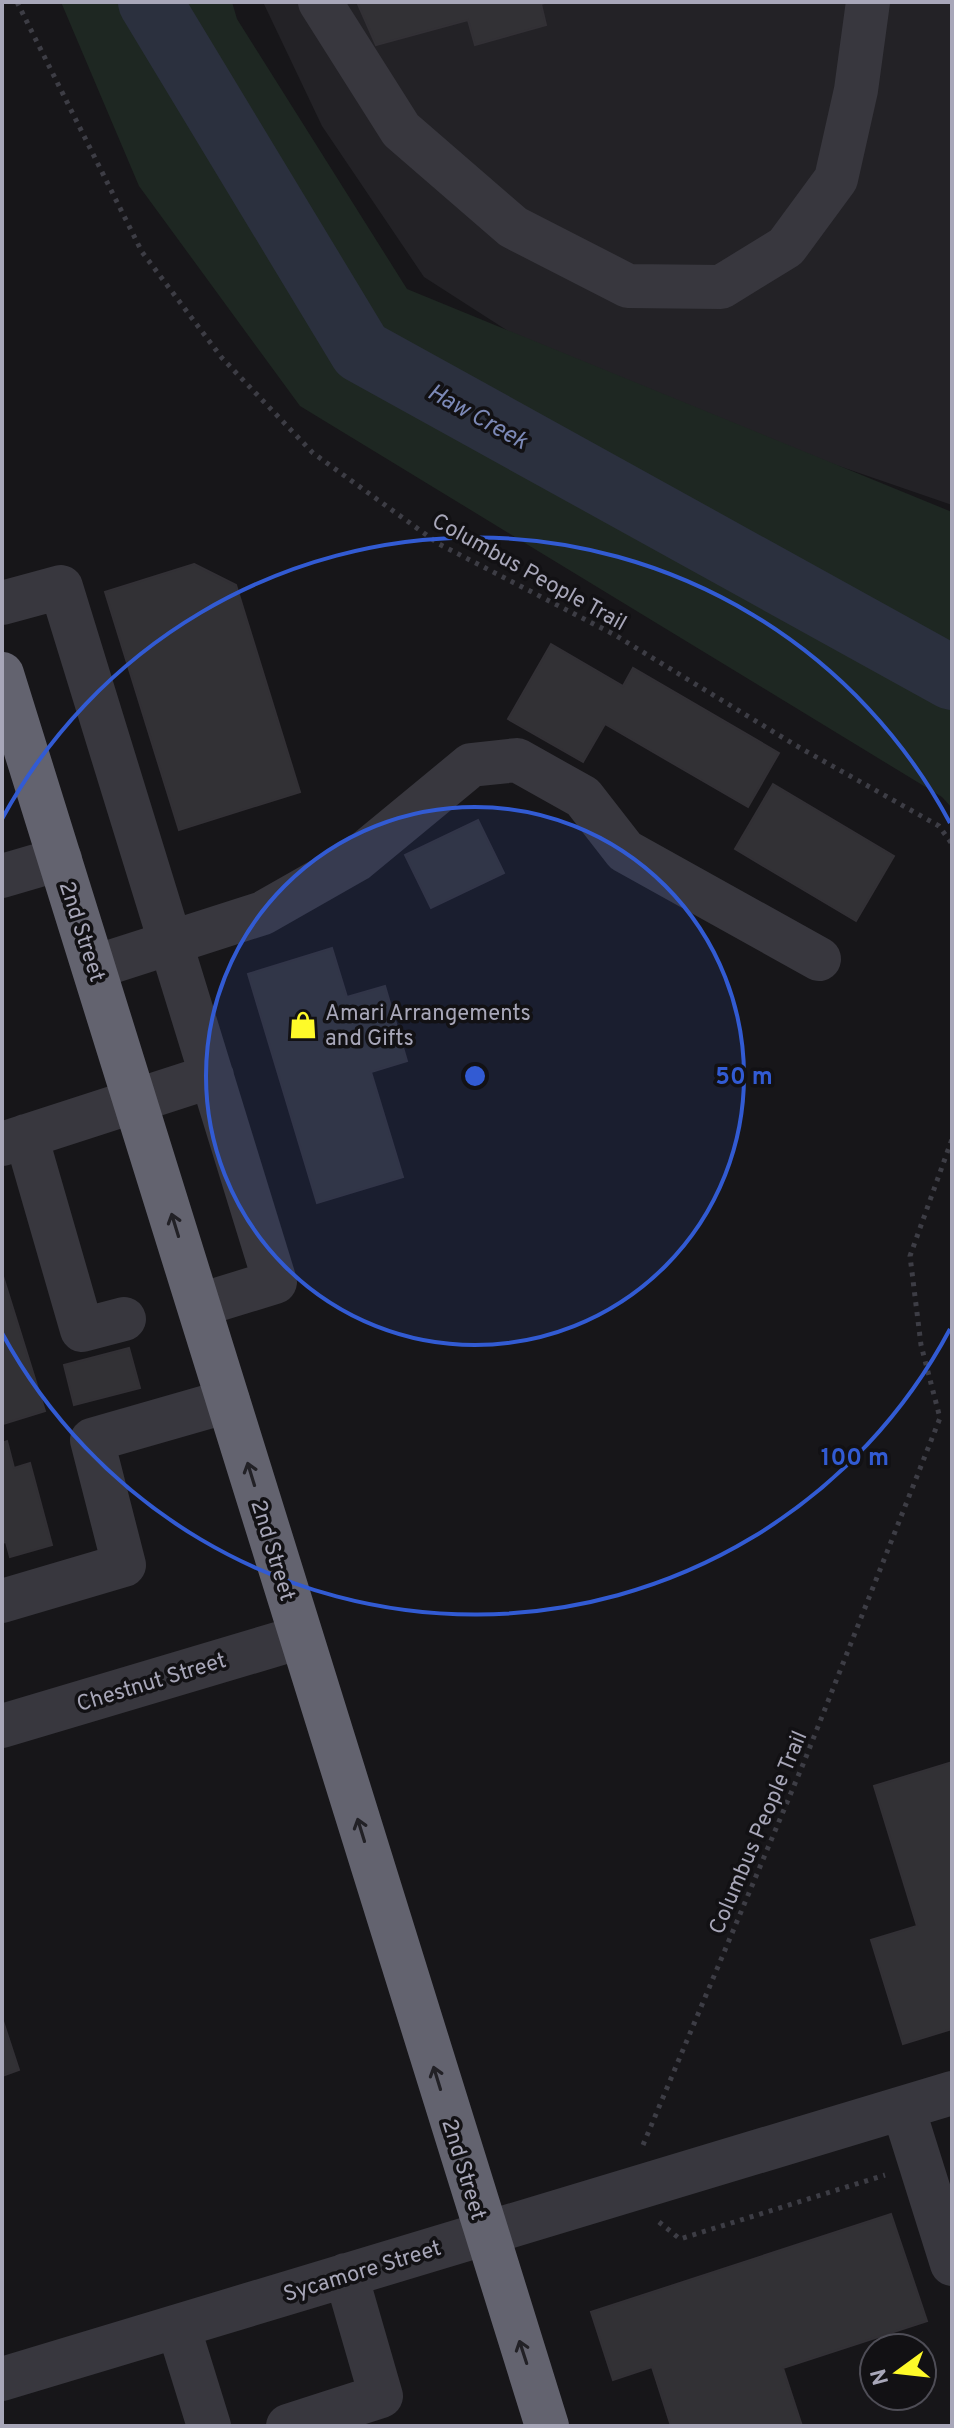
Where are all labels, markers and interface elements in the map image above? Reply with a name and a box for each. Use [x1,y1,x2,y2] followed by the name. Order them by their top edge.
[422,378,533,458] water label: Haw Creek
[427,508,631,638] street label: Columbus People Trail
[52,878,110,986] street label: 2nd Street
[325,1001,531,1053] place label: Amari Arrangements and Gifts
[288,1010,318,1040] shop icon: Amari Arrangements and Gifts
[461,1062,489,1090] centre of rings
[715,1063,773,1093] text: 50 m
[167,1213,182,1239] one-way arrow
[821,1444,889,1474] text: 100 m
[243,1462,258,1488] one-way arrow
[243,1497,300,1605] street label: 2nd Street
[74,1648,230,1719] street label: Chestnut Street
[704,1727,814,1939] street label: Columbus People Trail
[352,1817,367,1842] one-way arrow
[429,2066,443,2091] one-way arrow
[434,2116,491,2224] street label: 2nd Street
[281,2236,445,2309] street label: Sycamore Street
[858,2332,938,2412] north arrow
[515,2339,530,2364] one-way arrow
[866,2365,896,2388] text: N

